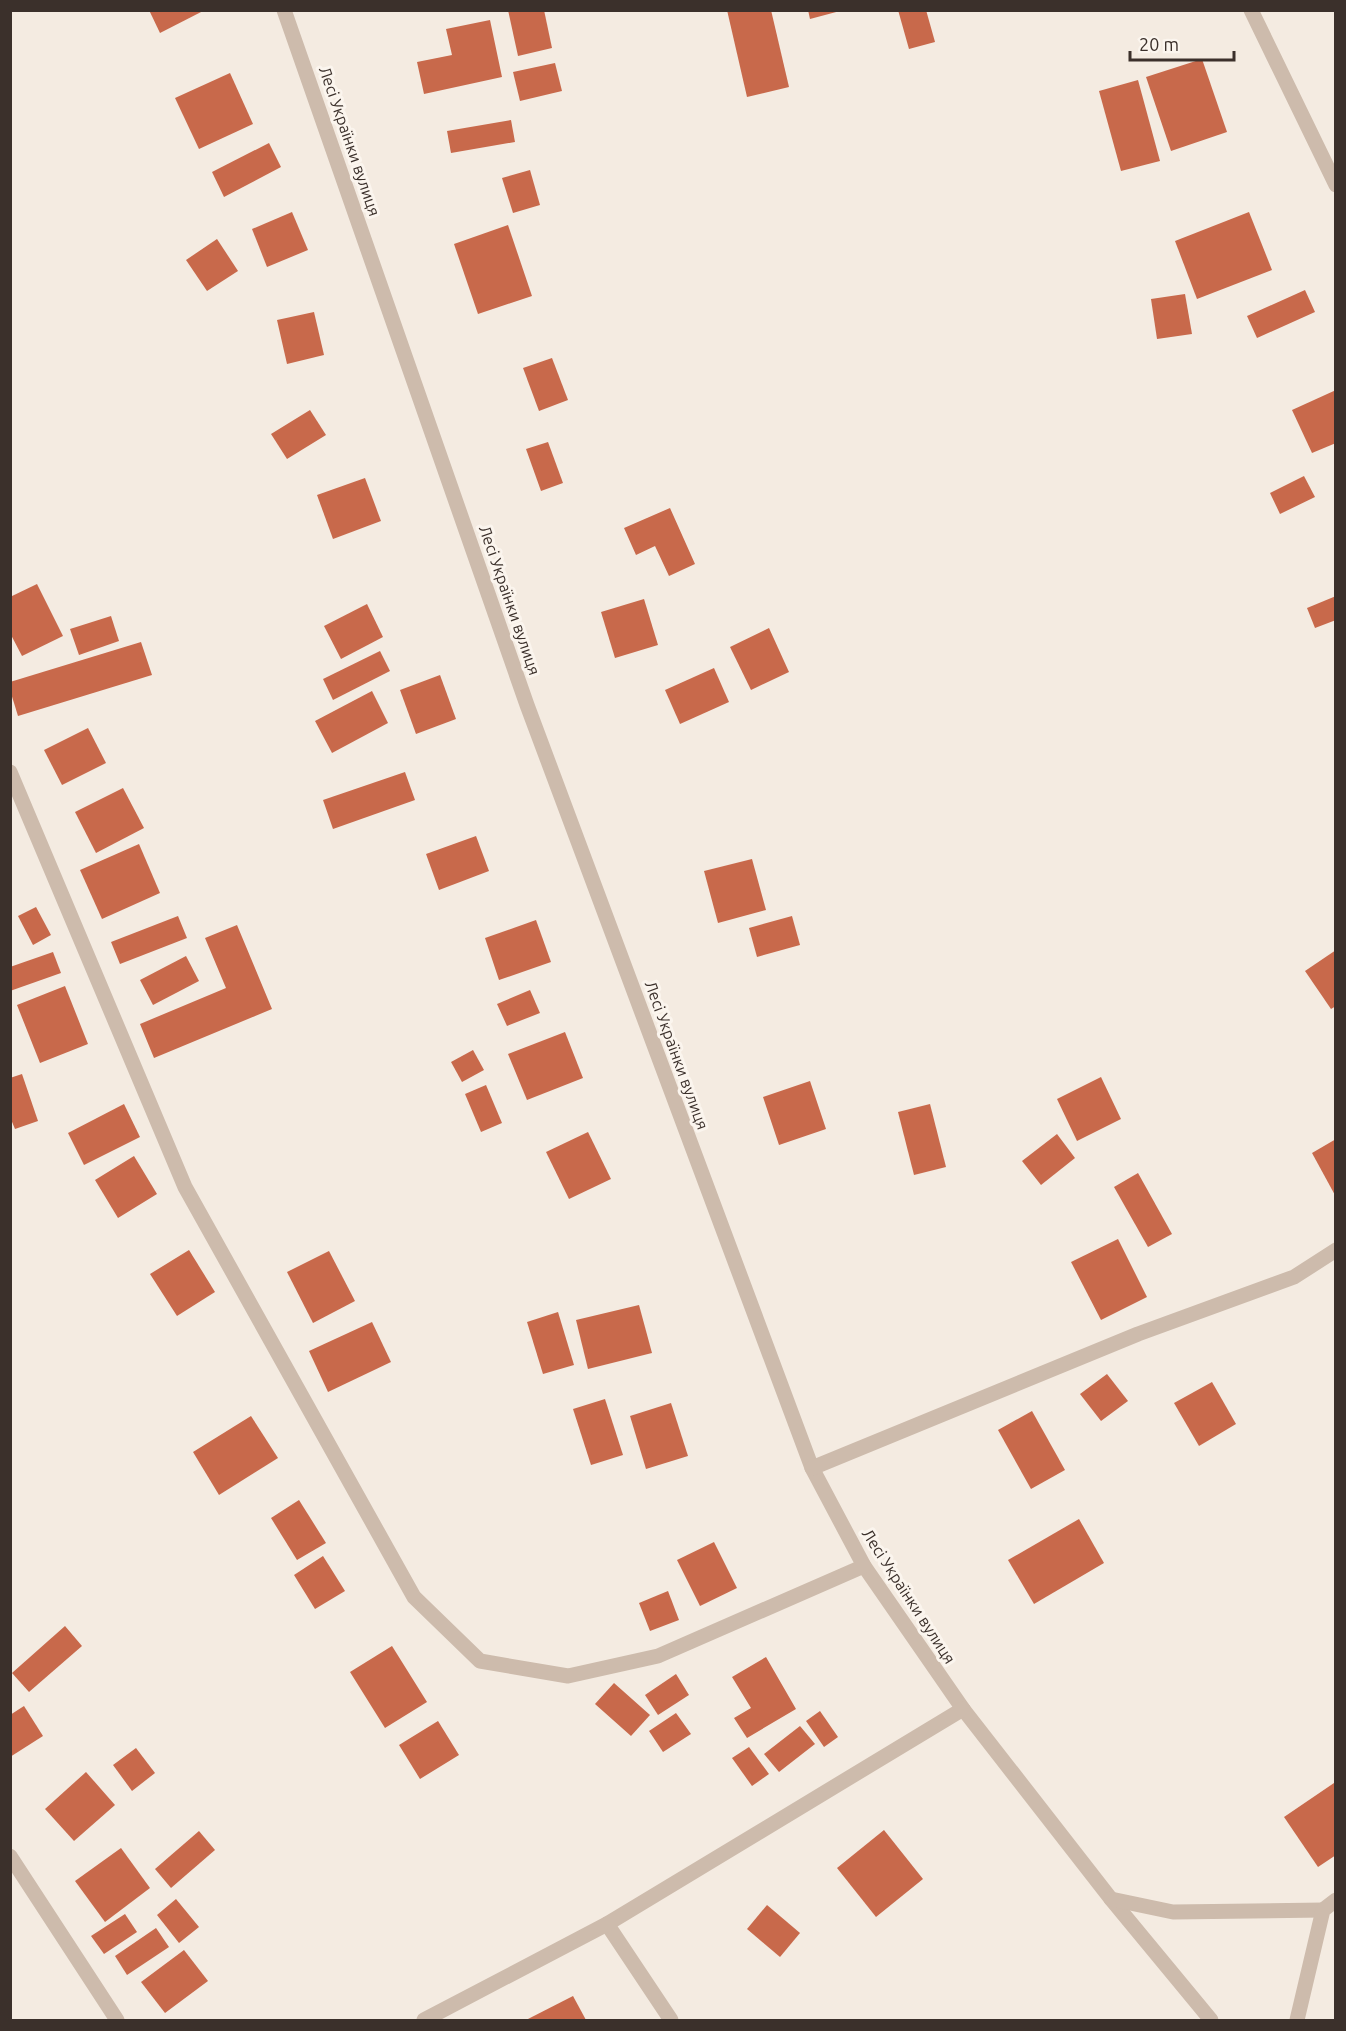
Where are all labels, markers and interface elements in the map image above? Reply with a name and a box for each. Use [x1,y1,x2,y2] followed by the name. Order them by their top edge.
[1130,24,1234,62] scale bar
[1139,34,1179,54] text: 20 m
[316,64,384,218] street label: Лесі Українки вулиця
[476,523,544,677] street label: Лесі Українки вулиця
[642,978,712,1132] street label: Лесі Українки вулиця
[859,1525,959,1667] street label: Лесі Українки вулиця

